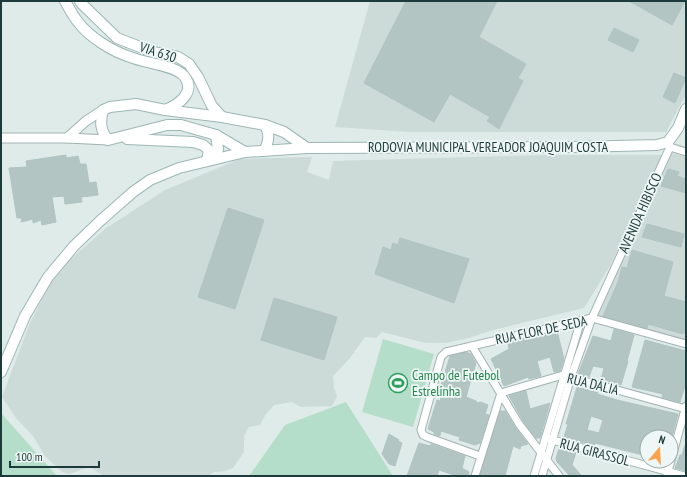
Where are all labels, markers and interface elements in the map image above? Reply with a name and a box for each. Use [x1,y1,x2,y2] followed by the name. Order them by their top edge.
[136,37,179,66] street label: VIA 630
[368,138,608,156] street label: RODOVIA MUNICIPAL VEREADOR JOAQUIM COSTA
[614,170,666,256] street label: AVENIDA HIBISCO
[493,311,589,349] street label: RUA FLOR DE SEDA
[412,366,500,400] place label: Campo de Futebol Estrelinha
[565,369,621,399] street label: RUA DÁLIA
[387,372,409,394] sports icon: Campo de Futebol Estrelinha
[639,429,679,469] north arrow
[657,432,667,447] text: N
[558,434,632,470] street label: RUA GIRASSOL
[10,443,99,469] scale bar
[16,449,43,464] text: 100 m

